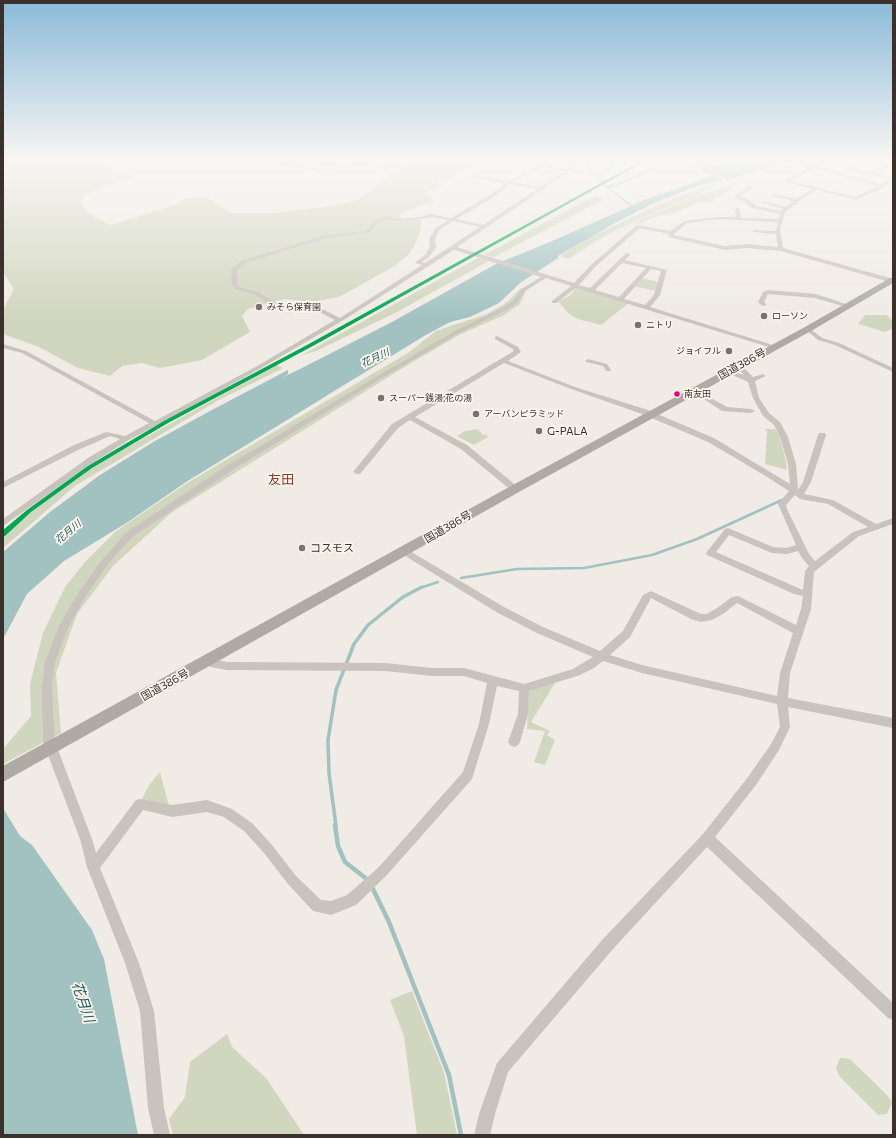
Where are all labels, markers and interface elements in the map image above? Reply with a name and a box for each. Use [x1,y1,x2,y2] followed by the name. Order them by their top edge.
[254,302,264,312] marker: みそら保育園
[267,302,321,312] place label: みそら保育園
[759,311,769,321] marker: ローソン
[772,311,808,321] place label: ローソン
[633,320,643,330] marker: ニトリ
[646,320,673,330] place label: ニトリ
[716,345,768,383] street label: 国道386号
[359,346,391,370] water label: 花月川
[676,346,721,356] place label: ジョイフル
[724,346,734,356] marker: ジョイフル
[672,389,682,399] marker: 南友田
[684,389,711,399] place label: 南友田
[376,393,386,403] marker: スーパー銭湯;花の湯
[389,393,472,403] place label: スーパー銭湯;花の湯
[471,409,481,419] marker: アーバンピラミッド
[484,409,564,419] place label: アーバンピラミッド
[547,424,588,438] place label: G-PALA
[534,426,544,436] marker: G-PALA
[268,472,294,488] district label: 友田
[422,508,474,546] street label: 国道386号
[53,518,83,546] water label: 花月川
[310,541,354,555] place label: コスモス
[297,543,307,553] marker: コスモス
[139,666,191,704] street label: 国道386号
[68,979,98,1025] water label: 花月川

